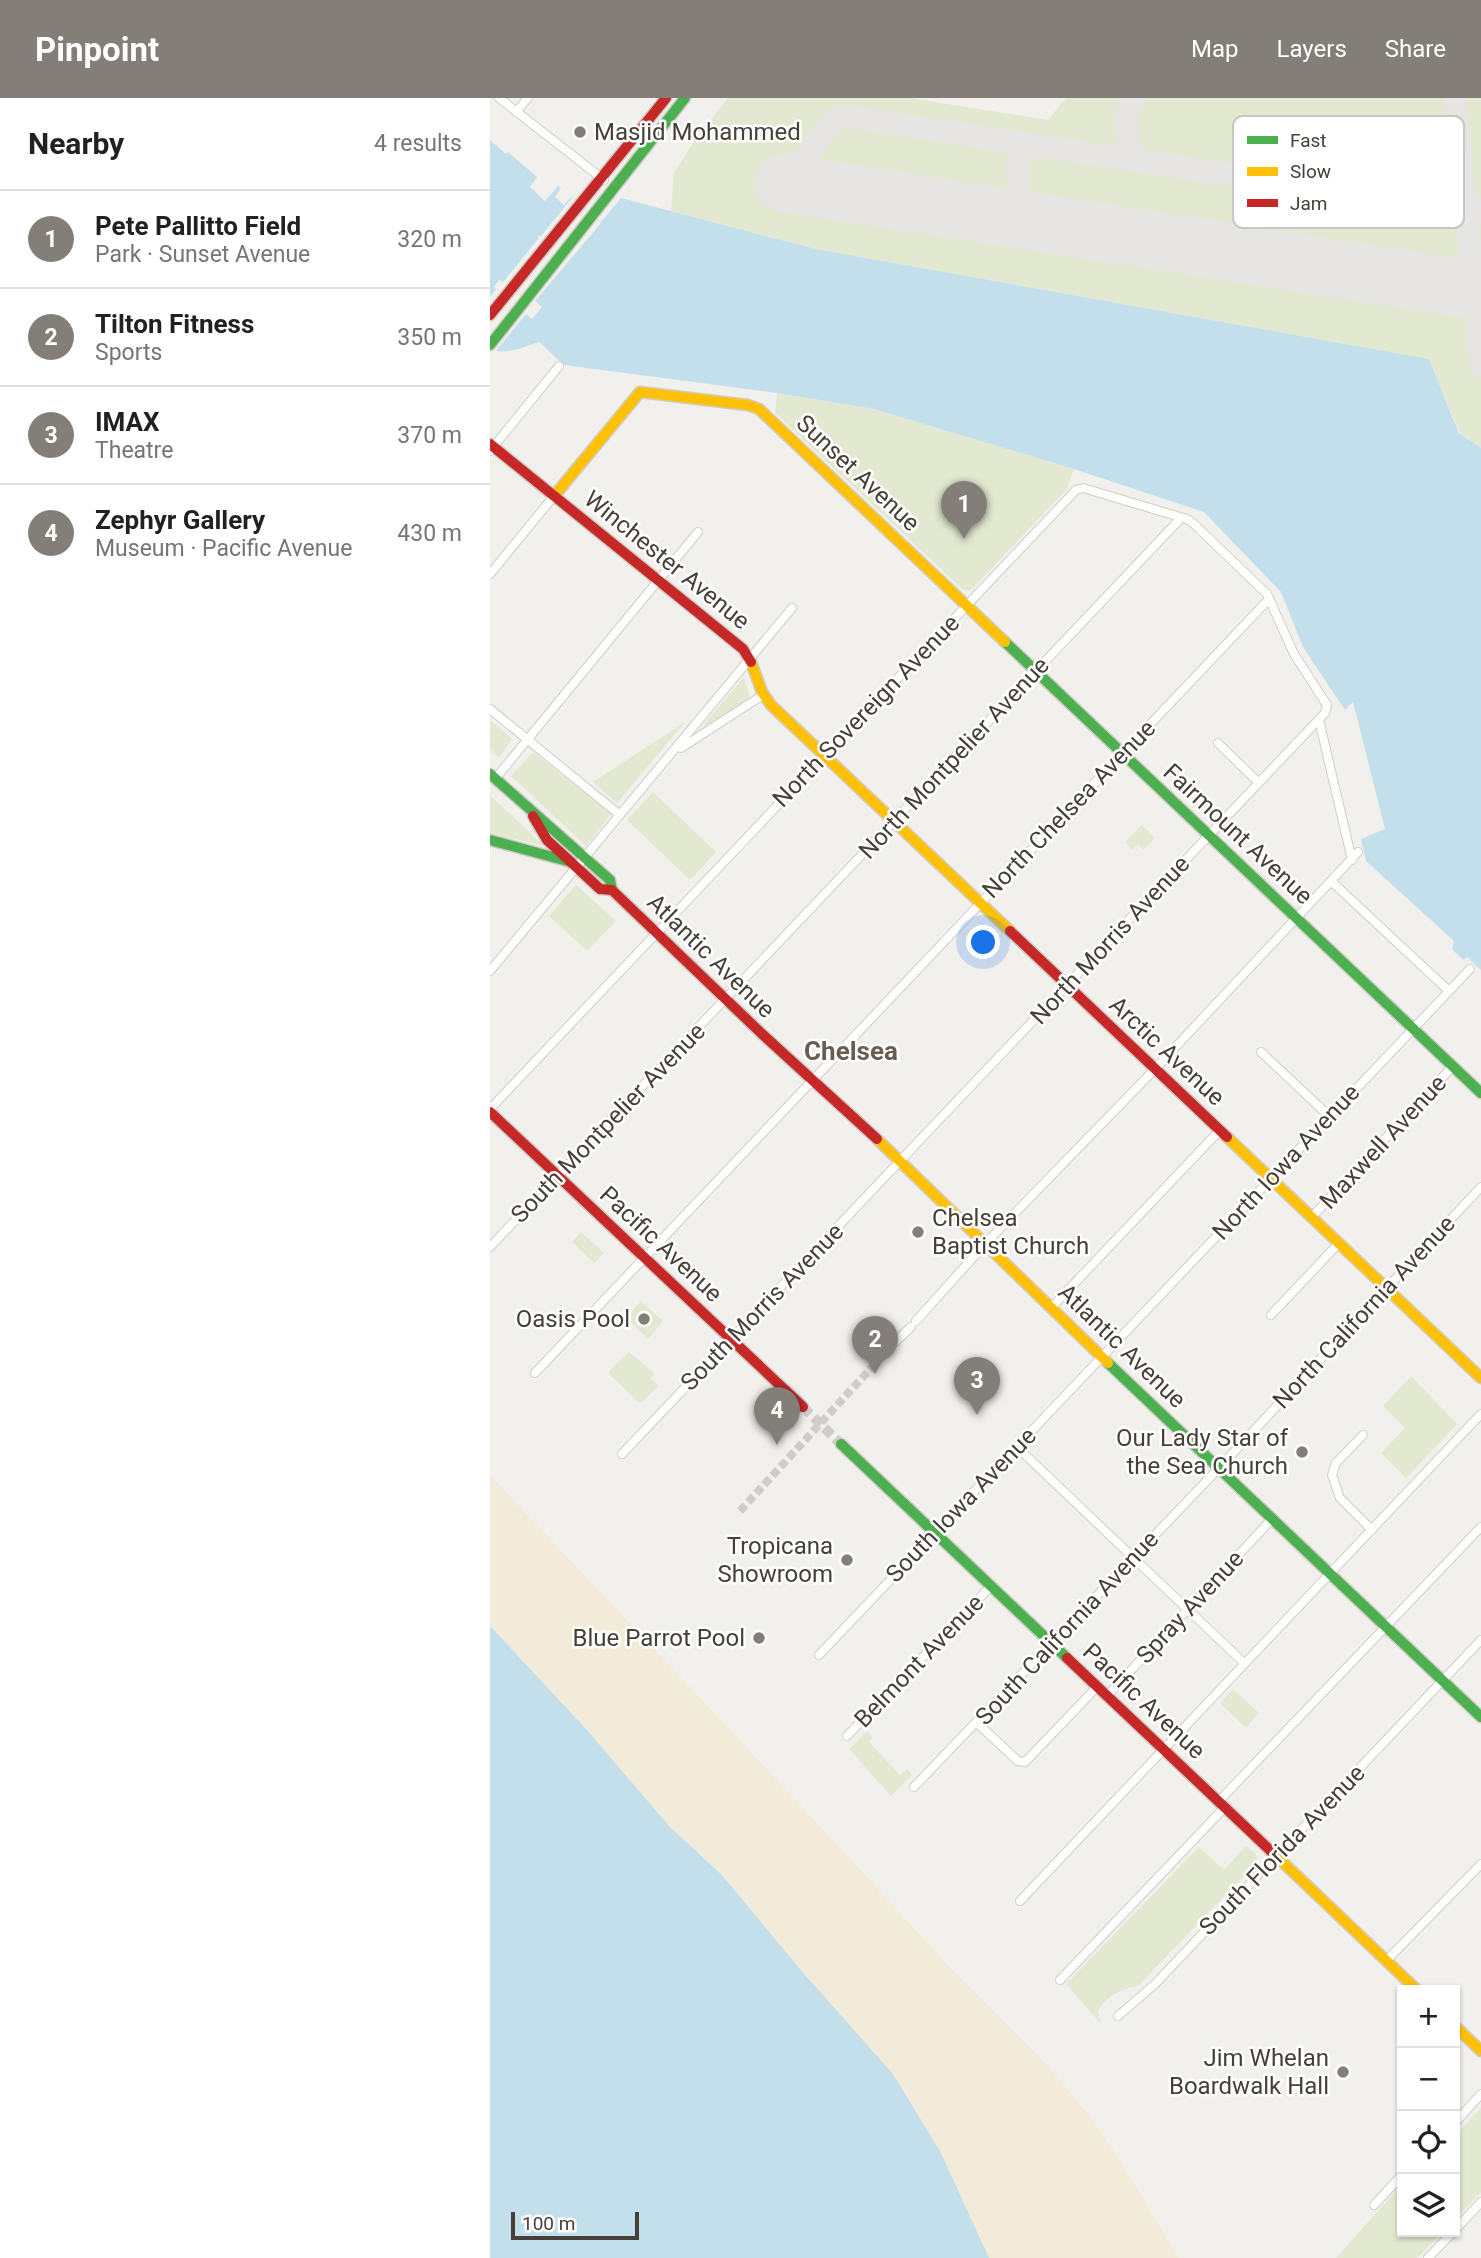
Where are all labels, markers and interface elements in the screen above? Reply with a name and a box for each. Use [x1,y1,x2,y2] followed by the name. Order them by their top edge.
[35,30,159,69] text: Pinpoint
[1191,35,1239,63] text: Map
[1277,35,1347,63] text: Layers
[1385,35,1446,63] text: Share
[1233,116,1464,228] legend
[594,118,801,146] place label: Masjid Mohammed
[572,124,588,140] marker: Masjid Mohammed
[28,126,124,161] text: Nearby
[1290,129,1327,152] text: Fast
[374,130,462,157] text: 4 results
[1290,160,1331,183] text: Slow
[1290,192,1327,215] text: Jam
[95,211,301,241] text: Pete Pallitto Field
[44,226,58,253] text: 1
[397,226,462,253] text: 320 m
[95,241,310,268] text: Park · Sunset Avenue
[95,309,254,339] text: Tilton Fitness
[44,324,58,351] text: 2
[397,324,462,351] text: 350 m
[95,339,162,366] text: Sports
[95,407,160,437] text: IMAX
[791,409,925,537] street label: Sunset Avenue
[44,422,58,449] text: 3
[397,422,462,449] text: 370 m
[95,437,173,464] text: Theatre
[941,481,987,539] pin: 1
[579,485,755,635] street label: Winchester Avenue
[95,505,265,535] text: Zephyr Gallery
[44,520,58,547] text: 4
[397,520,462,547] text: 430 m
[95,535,352,562] text: Museum · Pacific Avenue
[767,609,965,813] street label: North Sovereign Avenue
[853,651,1055,865] street label: North Montpelier Avenue
[977,714,1161,904] street label: North Chelsea Avenue
[1158,758,1318,910] street label: Fairmount Avenue
[1025,850,1195,1030] street label: North Morris Avenue
[642,888,780,1024] street label: Atlantic Avenue
[966,925,1000,959] your location
[1104,991,1230,1111] street label: Arctic Avenue
[505,1017,711,1229] street label: South Montpelier Avenue
[804,1036,898,1066] district label: Chelsea
[1314,1069,1452,1215] street label: Maxwell Avenue
[1207,1078,1365,1246] street label: North Iowa Avenue
[594,1180,728,1308] street label: Pacific Avenue
[932,1204,1089,1260] place label: Chelsea Baptist Church
[1267,1210,1461,1414] street label: North California Avenue
[675,1218,849,1396] street label: South Morris Avenue
[910,1224,926,1240] marker: Chelsea Baptist Church
[1053,1278,1191,1414] street label: Atlantic Avenue
[516,1305,630,1333] place label: Oasis Pool
[636,1311,652,1327] marker: Oasis Pool
[852,1316,898,1374] pin: 2
[954,1357,1000,1415] pin: 3
[754,1387,800,1445] pin: 4
[880,1422,1042,1588] street label: South Iowa Avenue
[1116,1424,1289,1480] place label: Our Lady Star of the Sea Church
[1294,1444,1310,1460] marker: Our Lady Star of the Sea Church
[970,1525,1164,1731] street label: South California Avenue
[717,1532,833,1588] place label: Tropicana Showroom
[1131,1545,1249,1669] street label: Spray Avenue
[839,1552,855,1568] marker: Tropicana Showroom
[849,1589,989,1733] street label: Belmont Avenue
[573,1624,745,1652] place label: Blue Parrot Pool
[751,1630,767,1646] marker: Blue Parrot Pool
[1077,1637,1211,1765] street label: Pacific Avenue
[1193,1759,1371,1941] street label: South Florida Avenue
[1397,1985,1460,2237] map controls
[1397,1985,1460,2048] button: +
[1169,2044,1329,2100] place label: Jim Whelan Boardwalk Hall
[1397,2048,1460,2111] button: −
[1335,2064,1351,2080] marker: Jim Whelan Boardwalk Hall
[1397,2111,1460,2174] button: locate
[1397,2174,1460,2237] button: layers
[511,2209,639,2241] scale bar
[522,2212,575,2235] text: 100 m

